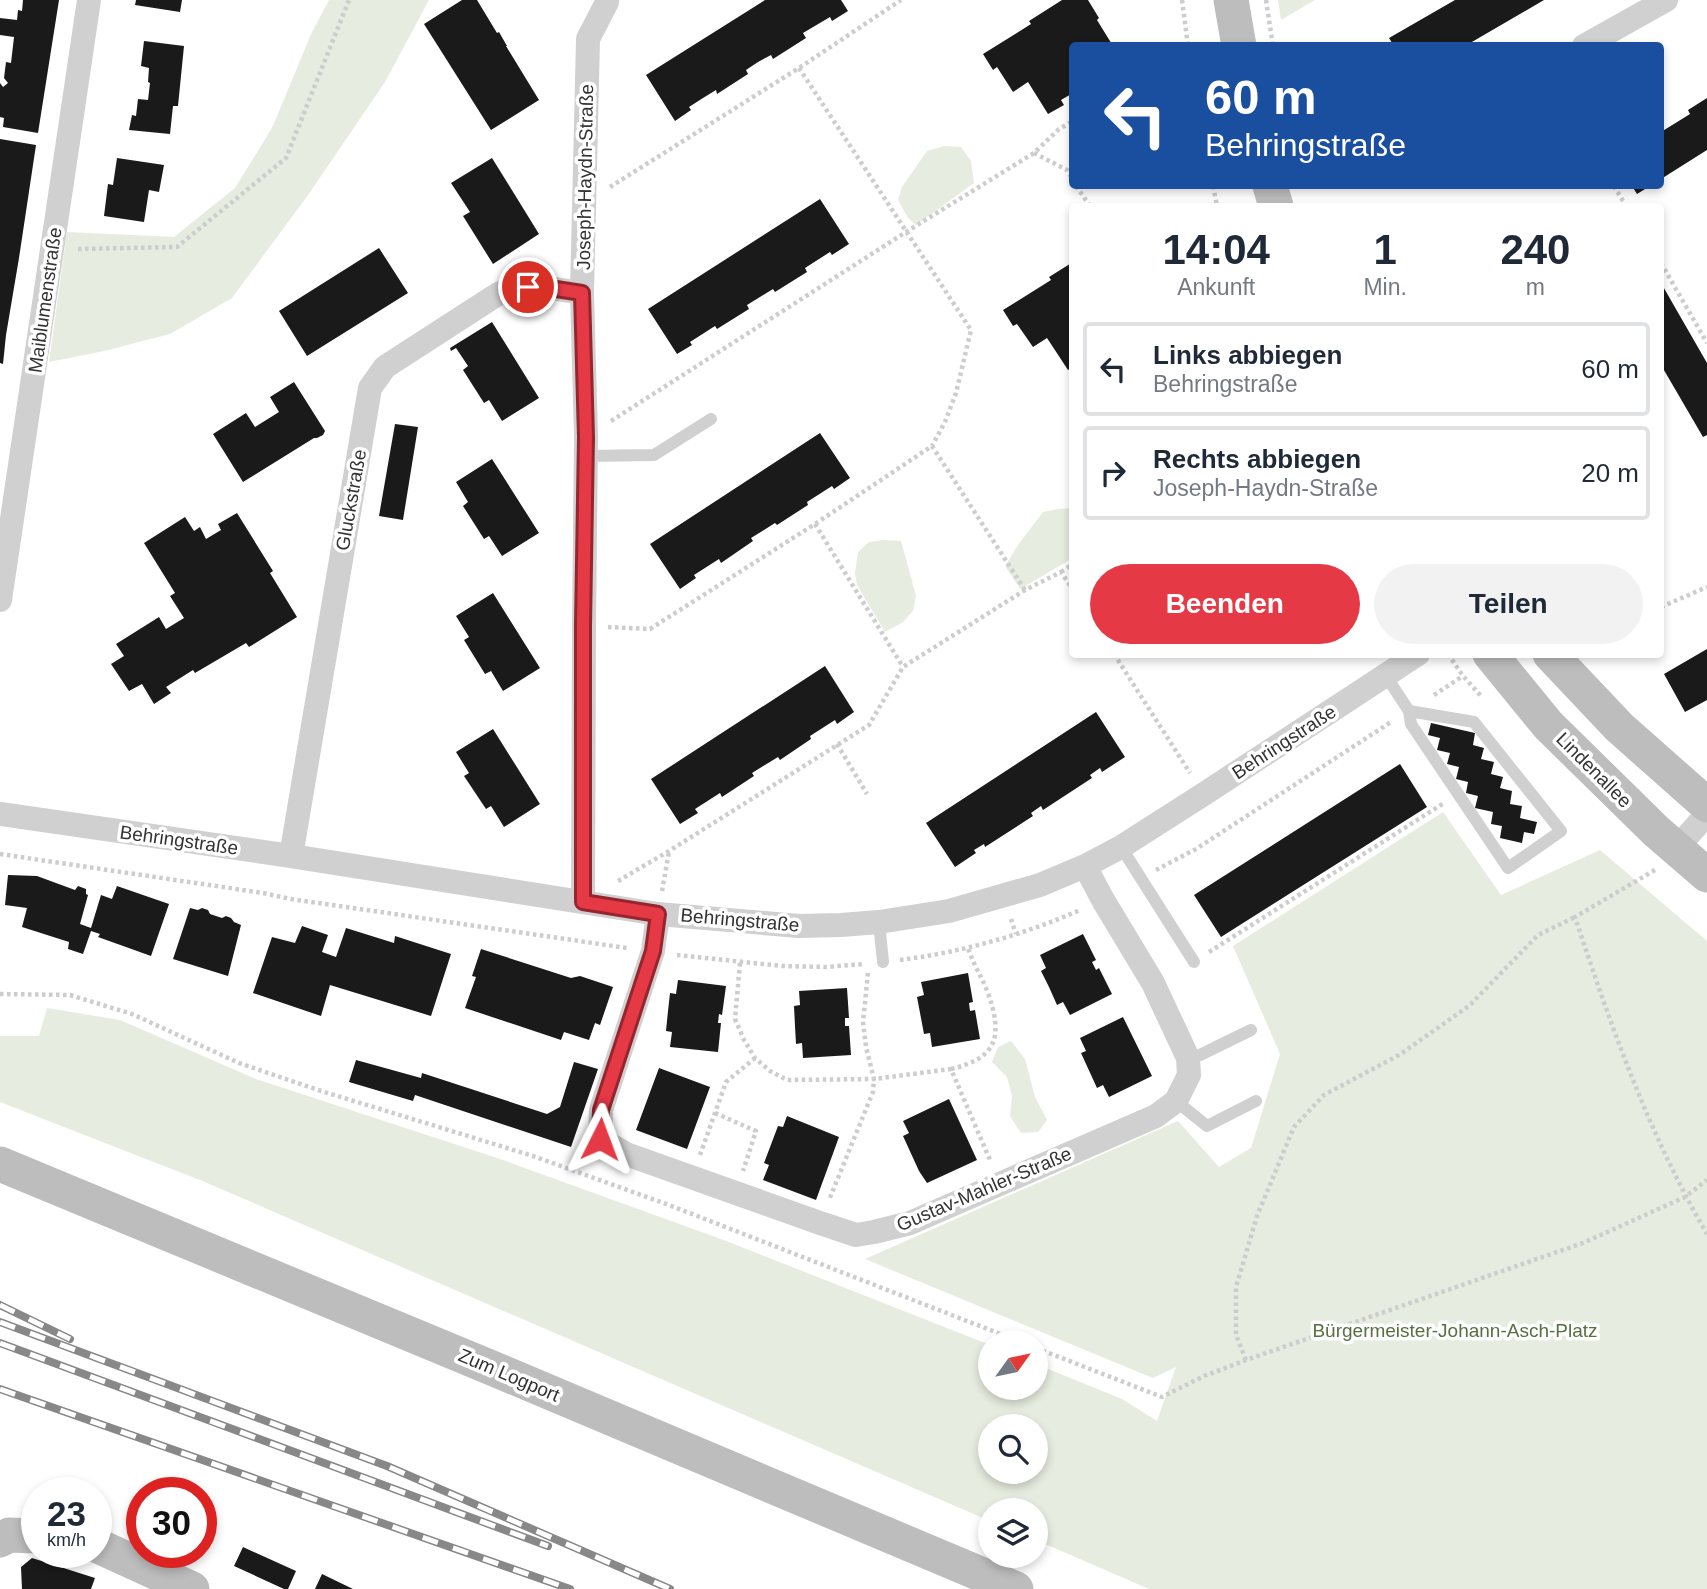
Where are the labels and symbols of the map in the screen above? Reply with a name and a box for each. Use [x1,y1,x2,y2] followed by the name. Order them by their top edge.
[573,84,597,270] street label: Joseph-Haydn-Straße
[24,226,66,374] street label: Maiblumenstraße
[498,257,558,317] pin
[332,448,370,552] street label: Gluckstraße
[1228,701,1340,783] street label: Behringstraße
[1552,728,1636,812] street label: Lindenallee
[118,821,240,859] street label: Behringstraße
[680,904,800,936] street label: Behringstraße
[563,1102,637,1176] position arrow
[893,1143,1075,1235] street label: Gustav-Mahler-Straße
[1312,1320,1598,1341] park label: Bürgermeister-Johann-Asch-Platz
[978,1330,1048,1400] north arrow
[455,1344,563,1406] street label: Zum Logport
[126,1477,217,1568] speed limit sign: 30

